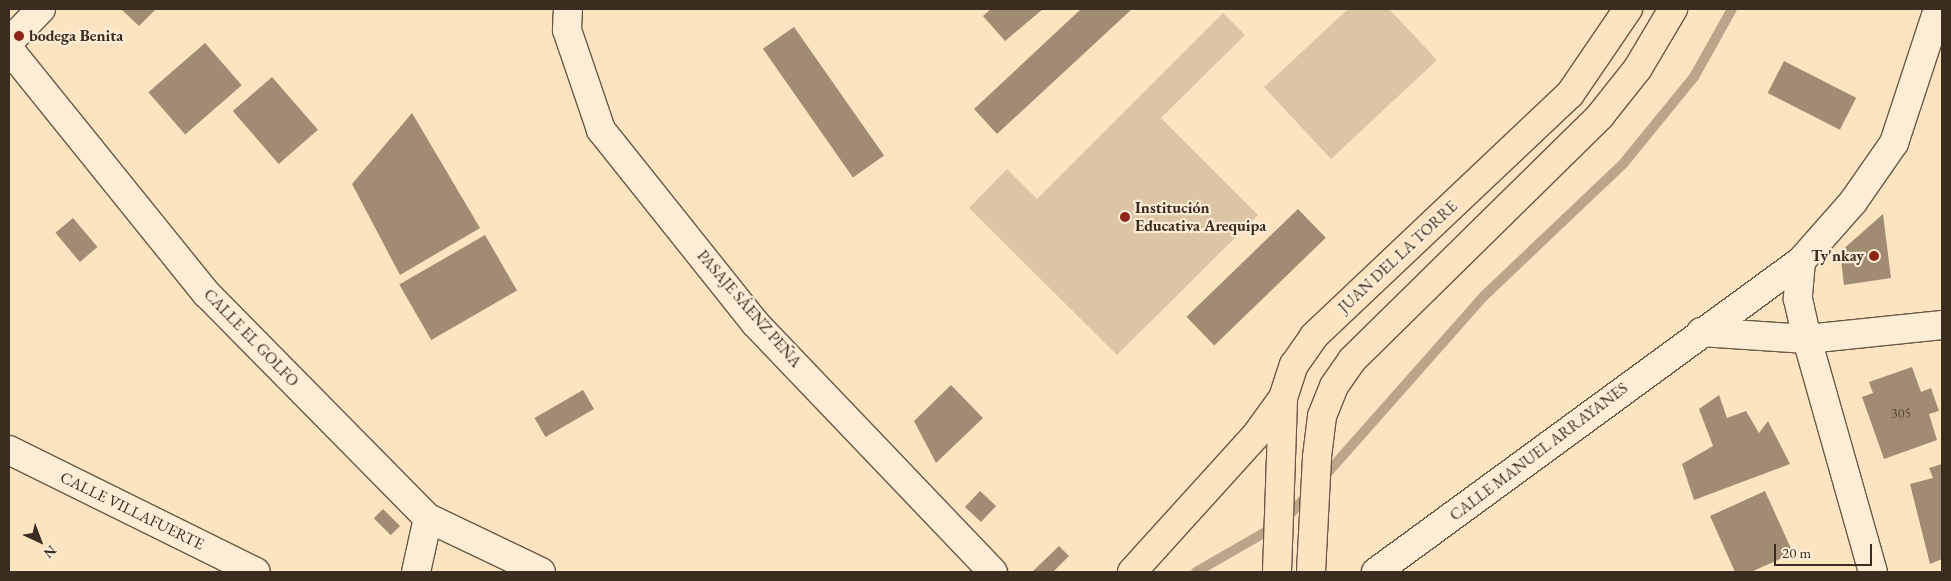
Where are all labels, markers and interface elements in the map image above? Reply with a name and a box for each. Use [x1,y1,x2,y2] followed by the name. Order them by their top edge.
[29,26,123,46] place label: bodega Benita
[13,30,25,42] marker: bodega Benita
[1334,197,1462,317] street label: JUAN DEL LA TORRE
[1135,198,1266,236] place label: Institución Educativa Arequipa
[1119,211,1131,223] marker: Institución Educativa Arequipa
[693,246,805,372] street label: PASAJE SÁENZ PEÑA
[1811,246,1864,266] place label: Ty'nkay
[1868,250,1880,262] marker: Ty'nkay
[199,285,303,391] street label: CALLE EL GOLFO
[1446,379,1632,525] street label: CALLE MANUEL ARRAYANES
[1891,405,1911,421] house number: 305
[57,468,207,554] street label: CALLE VILLAFUERTE
[15,516,65,566] north arrow
[1776,534,1874,566] scale bar
[40,542,61,562] text: N
[1782,543,1811,562] text: 20 m

